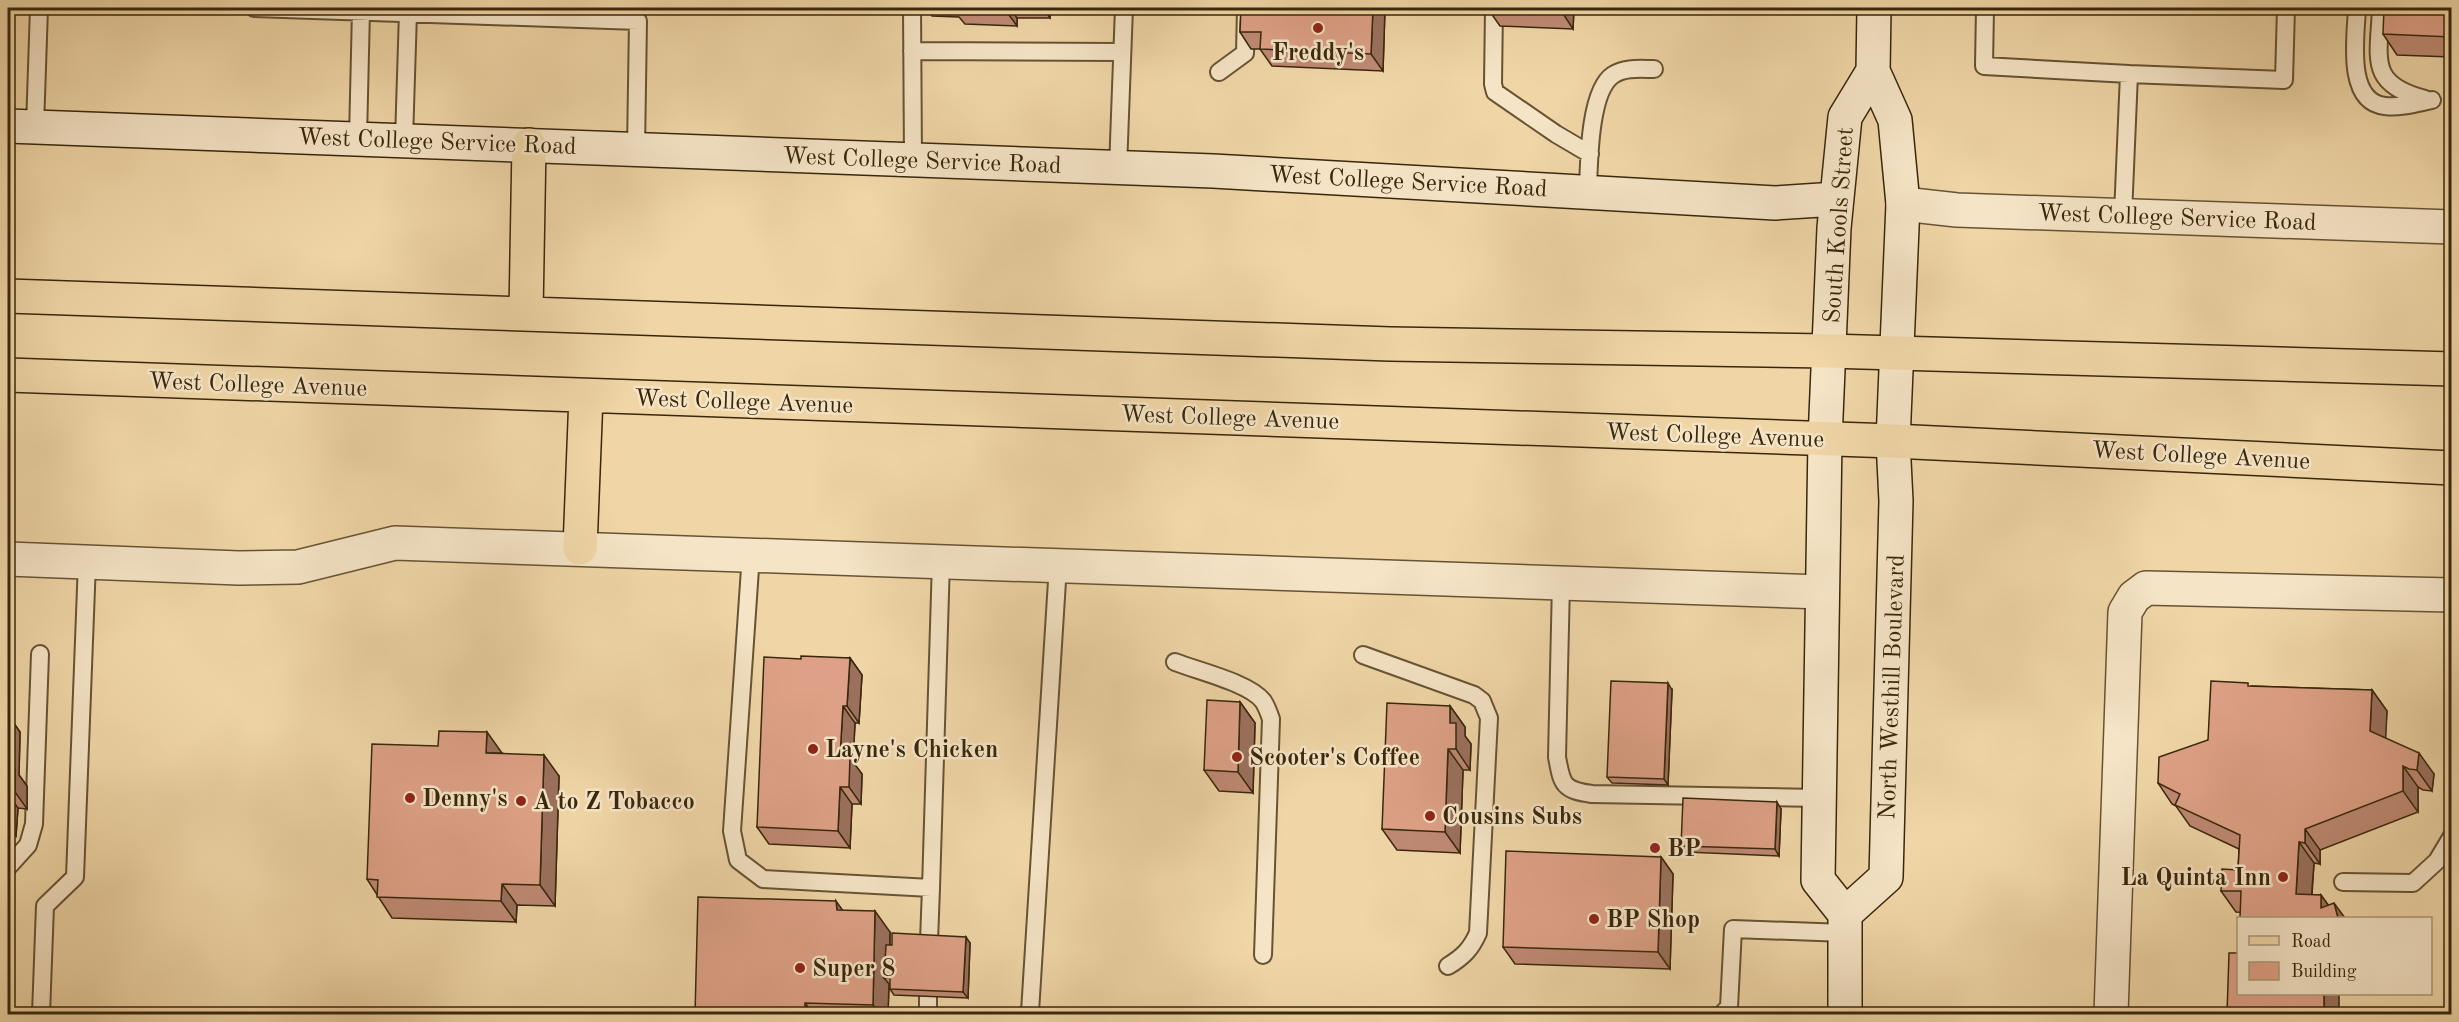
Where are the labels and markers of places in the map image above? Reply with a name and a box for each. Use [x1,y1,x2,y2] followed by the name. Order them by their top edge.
[1311,21,1325,35] marker: Freddy's
[1272,42,1364,66] place label: Freddy's
[825,739,998,763] place label: Layne's Chicken
[806,742,820,756] marker: Layne's Chicken
[1249,747,1420,771] place label: Scooter's Coffee
[1230,750,1244,764] marker: Scooter's Coffee
[422,788,508,812] place label: Denny's
[403,791,417,805] marker: Denny's
[533,791,695,815] place label: A to Z Tobacco
[514,794,528,808] marker: A to Z Tobacco
[1442,806,1582,830] place label: Cousins Subs
[1423,809,1437,823] marker: Cousins Subs
[1667,838,1701,862] place label: BP
[1648,841,1662,855] marker: BP
[2120,867,2271,891] place label: La Quinta Inn
[2276,870,2290,884] marker: La Quinta Inn
[1606,909,1700,933] place label: BP Shop
[1587,912,1601,926] marker: BP Shop
[812,958,896,982] place label: Super 8
[793,961,807,975] marker: Super 8

